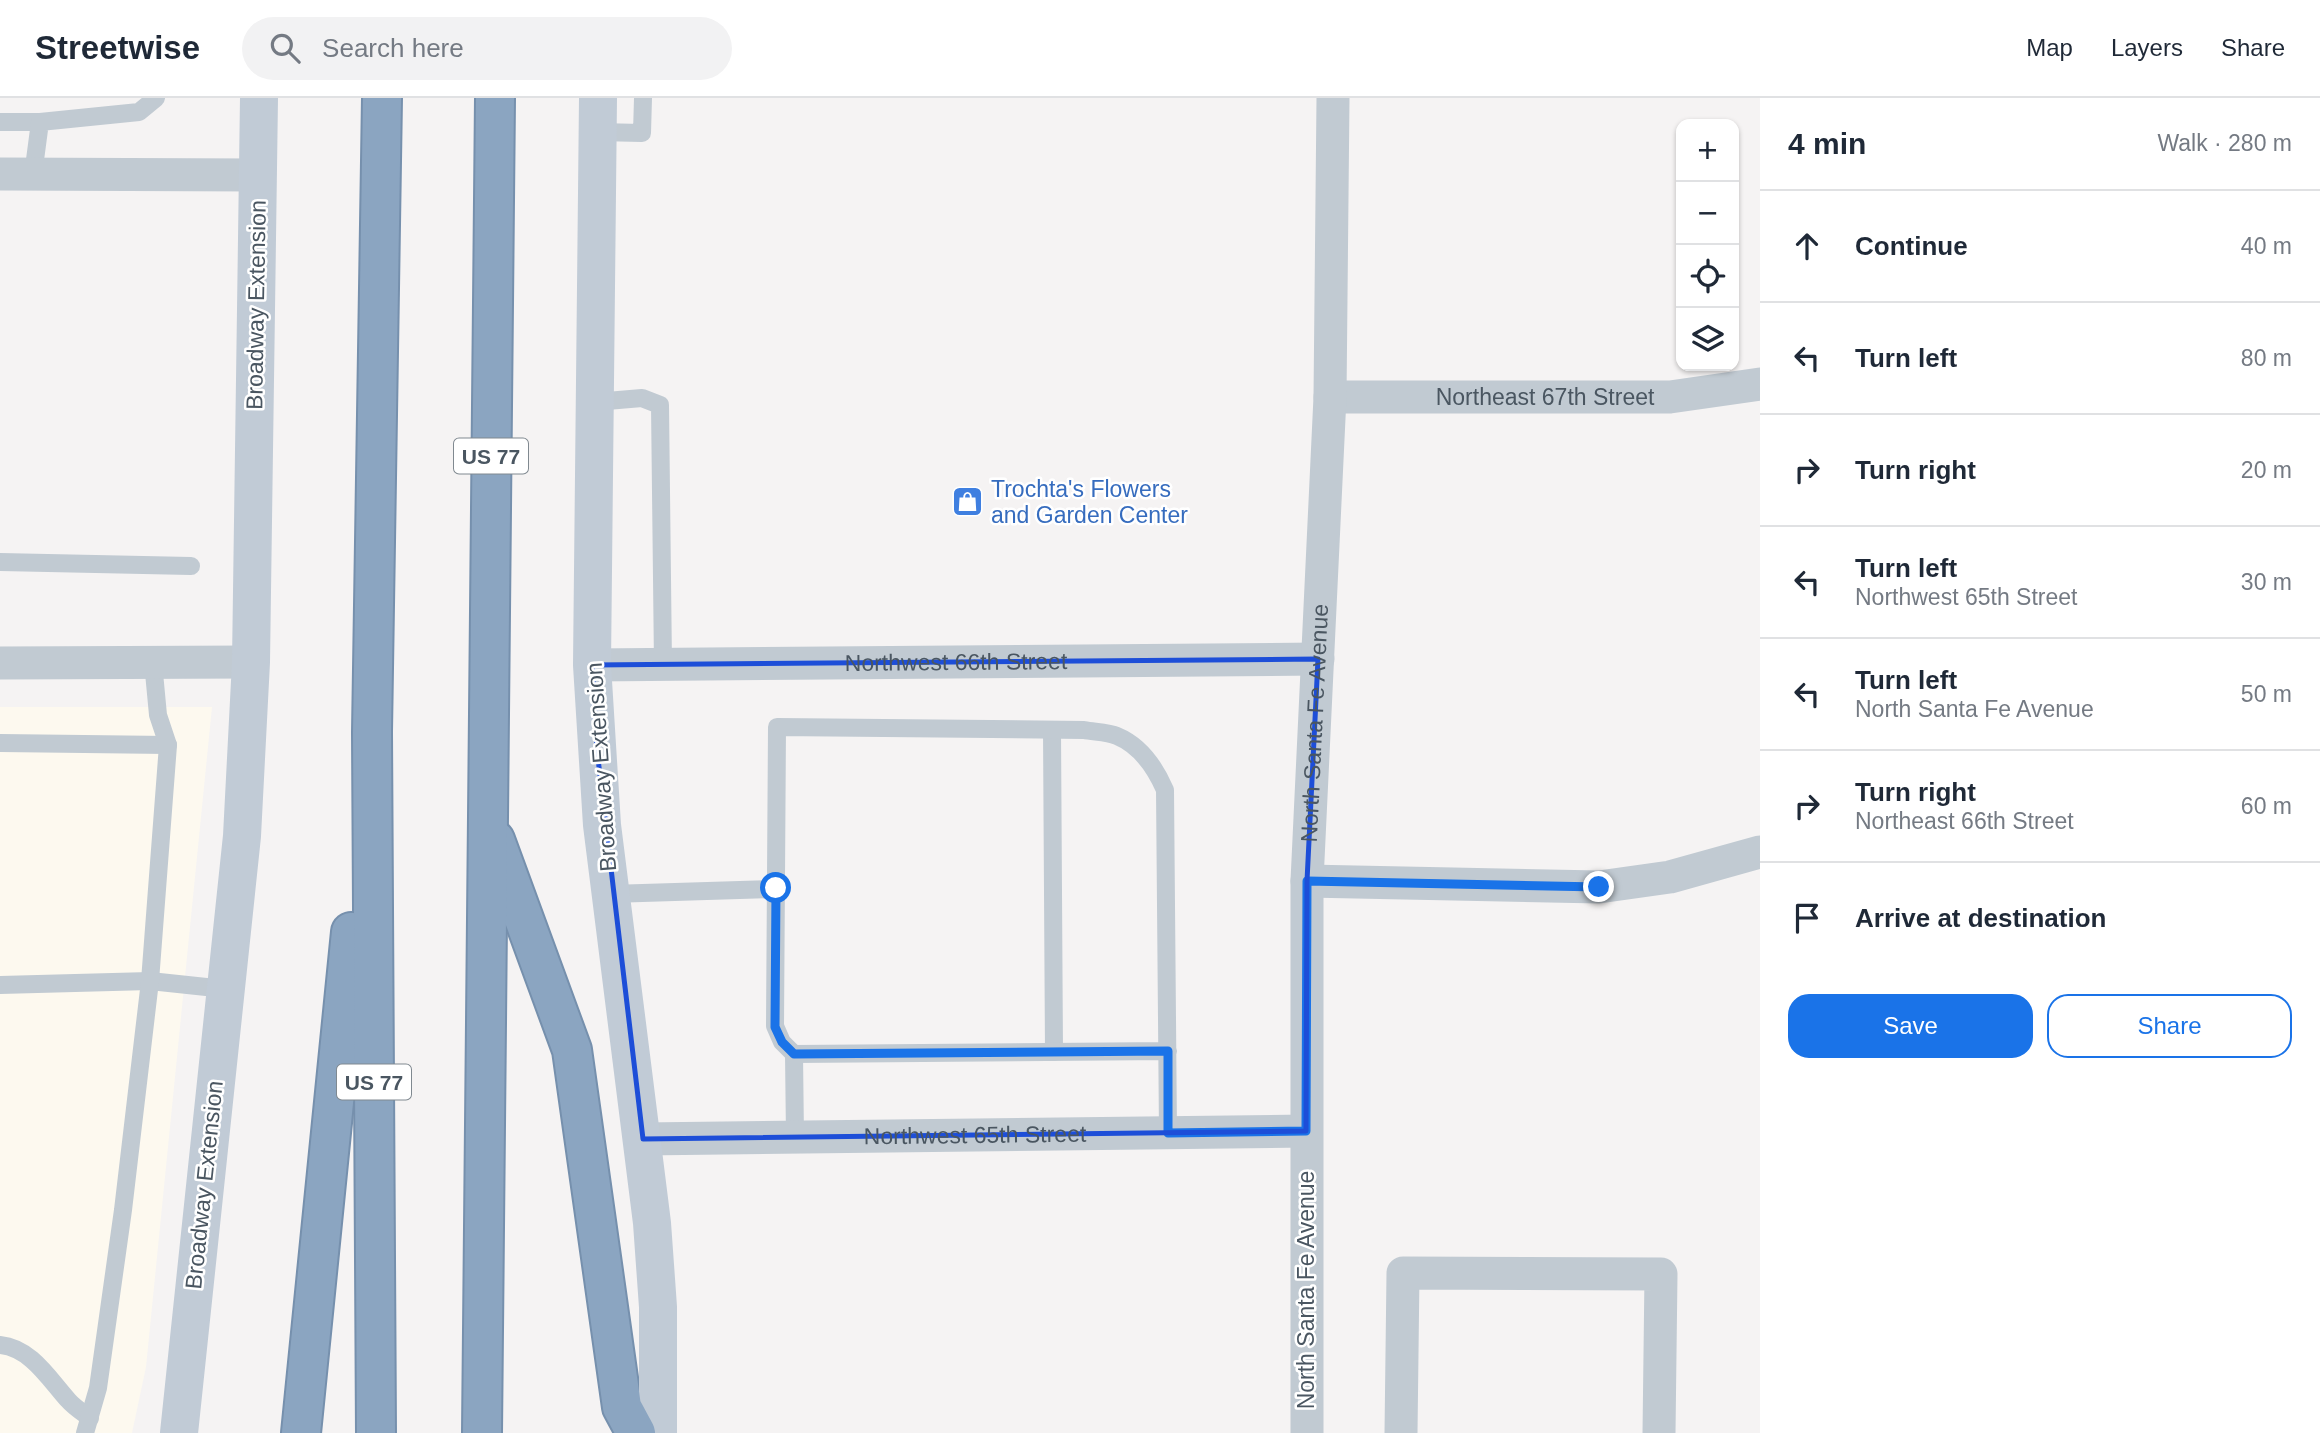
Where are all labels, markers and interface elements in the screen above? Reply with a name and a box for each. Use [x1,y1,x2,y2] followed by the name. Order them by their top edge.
[242,17,732,80] search box
[35,29,200,66] text: Streetwise
[266,29,304,67] icon: search
[322,33,464,63] text: Search here
[2026,34,2073,61] text: Map
[2111,34,2183,61] text: Layers
[2221,34,2285,61] text: Share
[1676,119,1739,371] map controls
[1676,119,1739,182] button: +
[1788,127,1866,160] text: 4 min
[2157,130,2292,156] text: Walk · 280 m
[1676,182,1739,245] button: −
[241,200,271,410] street label: Broadway Extension
[1788,227,1826,265] icon: ahead
[1855,231,1968,261] text: Continue
[2241,233,2292,259] text: 40 m
[1676,245,1739,308] button: locate
[1676,308,1739,371] button: layers
[1788,339,1826,377] icon: left
[1855,343,1957,373] text: Turn left
[2241,345,2292,371] text: 80 m
[1436,384,1655,410] street label: Northeast 67th Street
[454,438,528,474] road number: US 77
[1788,451,1826,489] icon: right
[1855,455,1976,485] text: Turn right
[2241,457,2292,483] text: 20 m
[991,476,1188,528] place label: Trochta's Flowers and Garden Center
[951,485,985,519] shop icon: Trochta's Flowers and Garden Center
[1855,553,1957,583] text: Turn left
[1788,563,1826,601] icon: left
[2241,569,2292,595] text: 30 m
[1855,584,2077,610] text: Northwest 65th Street
[1296,603,1333,843] street label: North Santa Fe Avenue
[845,648,1068,676] street label: Northwest 66th Street
[581,662,621,872] street label: Broadway Extension
[1855,665,1957,695] text: Turn left
[1788,675,1826,713] icon: left
[2241,681,2292,707] text: 50 m
[1855,696,2094,722] text: North Santa Fe Avenue
[1855,777,1976,807] text: Turn right
[1788,787,1826,825] icon: right
[2241,793,2292,819] text: 60 m
[1855,808,2074,834] text: Northeast 66th Street
[1583,871,1614,902] route end
[760,872,791,903] route start
[1788,899,1826,937] icon: arrive
[1855,903,2106,933] text: Arrive at destination
[1788,994,2033,1058] button: Save
[2047,994,2292,1058] button: Share
[337,1065,411,1100] road number: US 77
[180,1079,228,1291] street label: Broadway Extension
[864,1121,1087,1149] street label: Northwest 65th Street
[1293,1171,1319,1409] street label: North Santa Fe Avenue

